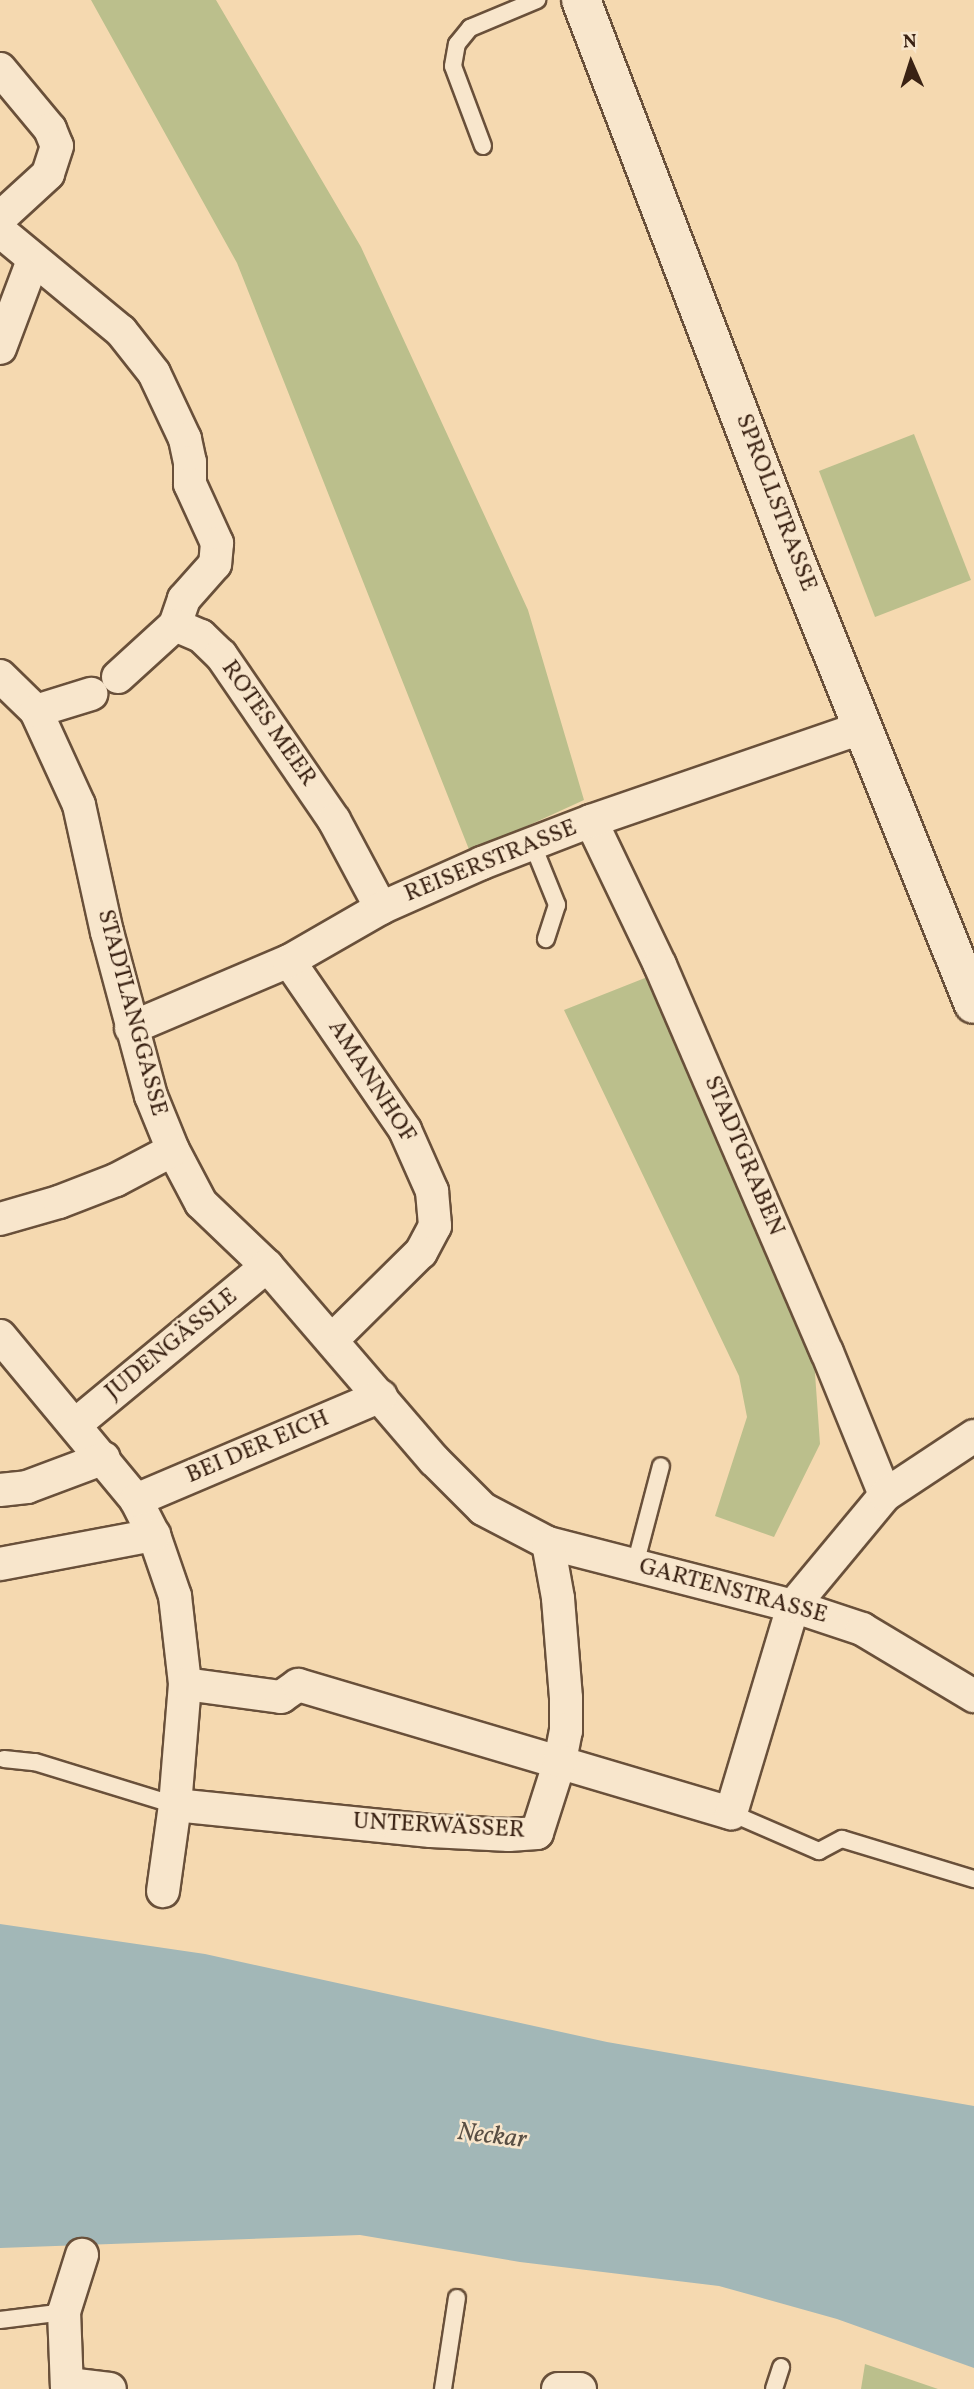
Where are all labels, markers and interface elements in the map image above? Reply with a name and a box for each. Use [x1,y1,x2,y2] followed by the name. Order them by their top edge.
[876,28,946,98] north arrow
[902,29,917,55] text: N
[728,410,822,596] street label: SPROLLSTRASSE
[214,655,322,793] street label: ROTES MEER
[401,814,581,910] street label: REISERSTRASSE
[90,907,172,1119] street label: STADTLANGGASSE
[321,1015,421,1149] street label: AMANNHOF
[696,1072,790,1240] street label: STADTGRABEN
[100,1283,244,1407] street label: JUDENGÄSSLE
[182,1405,334,1491] street label: BEI DER EICH
[636,1553,830,1631] street label: GARTENSTRASSE
[352,1808,526,1846] street label: UNTERWÄSSER
[455,2117,529,2157] water label: Neckar

